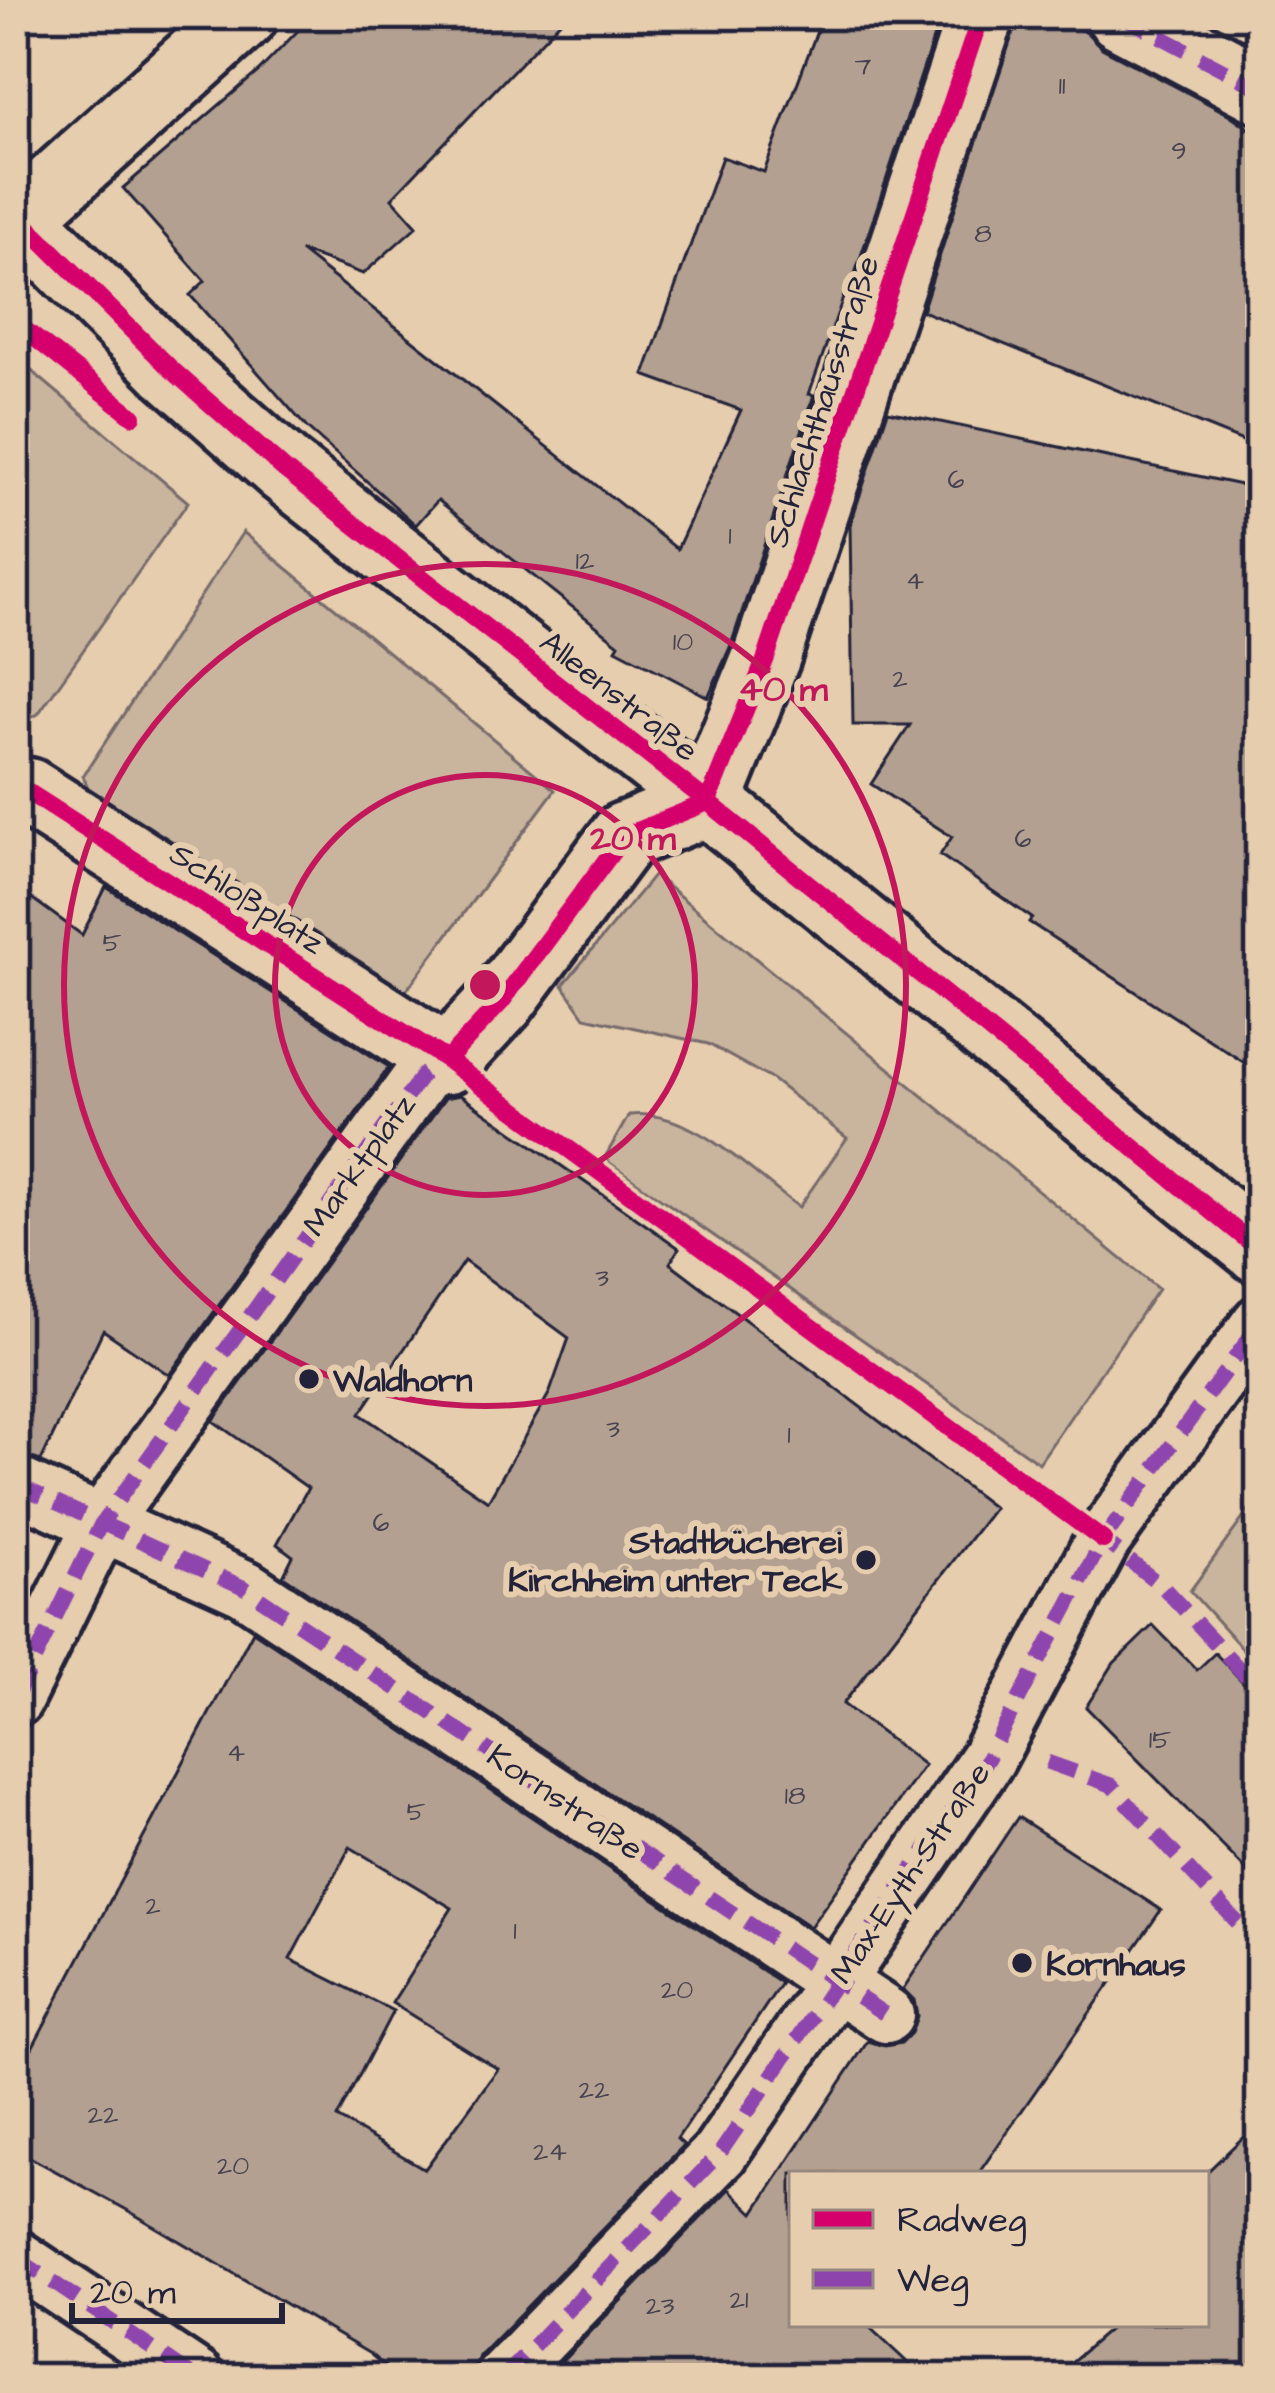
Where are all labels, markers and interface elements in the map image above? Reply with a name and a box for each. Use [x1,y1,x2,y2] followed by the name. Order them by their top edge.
[855,47,872,85] house number: 7
[1059,67,1065,105] house number: 11
[1171,132,1187,170] house number: 9
[974,215,992,253] house number: 8
[754,250,892,553] street label: Schlachthausstraße
[948,461,965,499] house number: 6
[728,517,732,555] house number: 1
[576,542,595,580] house number: 12
[906,562,924,600] house number: 4
[530,620,708,773] street label: Alleenstraße
[673,623,693,661] house number: 10
[892,660,908,698] house number: 2
[738,664,829,715] text: 40 m
[589,813,677,864] text: 20 m
[1015,820,1032,858] house number: 6
[161,832,334,966] street label: Schloßplatz
[102,924,122,962] house number: 5
[464,964,506,1006] centre of rings
[292,1084,427,1246] street label: Marktplatz
[595,1259,609,1297] house number: 3
[332,1358,473,1404] place label: Waldhorn
[296,1366,322,1392] marker: Waldhorn
[606,1410,620,1448] house number: 3
[787,1416,791,1454] house number: 1
[373,1504,390,1542] house number: 6
[508,1520,843,1604] place label: Stadtbücherei Kirchheim unter Teck
[853,1547,879,1573] marker: Stadtbücherei Kirchheim unter Teck
[1149,1721,1171,1759] house number: 15
[478,1733,652,1872] street label: Kornstraße
[227,1734,245,1772] house number: 4
[819,1753,1003,1994] street label: Max-Eyth-Straße
[785,1777,805,1815] house number: 18
[406,1793,426,1831] house number: 5
[145,1887,161,1925] house number: 2
[513,1912,517,1950] house number: 1
[1046,1942,1186,1988] place label: Kornhaus
[1009,1950,1035,1976] marker: Kornhaus
[661,1971,693,2009] house number: 20
[579,2071,610,2109] house number: 22
[88,2096,119,2134] house number: 22
[533,2133,567,2171] house number: 24
[217,2147,249,2185] house number: 20
[789,2171,1209,2327] legend
[897,2195,1027,2247] text: Radweg
[72,2249,282,2323] scale bar
[897,2255,969,2307] text: Weg
[90,2267,176,2318] text: 20 m
[730,2281,748,2319] house number: 21
[645,2287,675,2325] house number: 23

